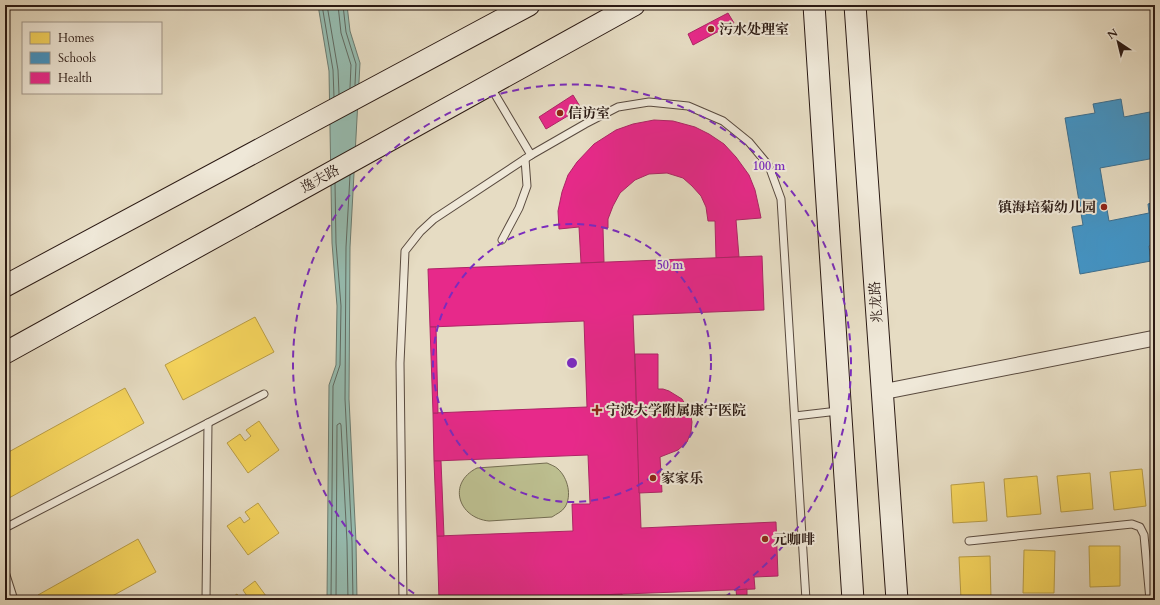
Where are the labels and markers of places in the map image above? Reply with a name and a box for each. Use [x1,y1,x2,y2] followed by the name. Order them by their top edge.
[719,20,789,39] place label: 污水处理室
[706,24,716,34] marker: 污水处理室
[568,104,610,123] place label: 信访室
[555,108,565,118] marker: 信访室
[998,198,1096,217] place label: 镇海培菊幼儿园
[1099,202,1109,212] marker: 镇海培菊幼儿园
[565,356,579,370] centre of rings
[606,401,746,420] place label: 宁波大学附属康宁医院
[591,404,603,416] marker: 宁波大学附属康宁医院
[661,469,703,488] place label: 家家乐
[648,473,658,483] marker: 家家乐
[773,530,815,549] place label: 元咖啡
[760,534,770,544] marker: 元咖啡

